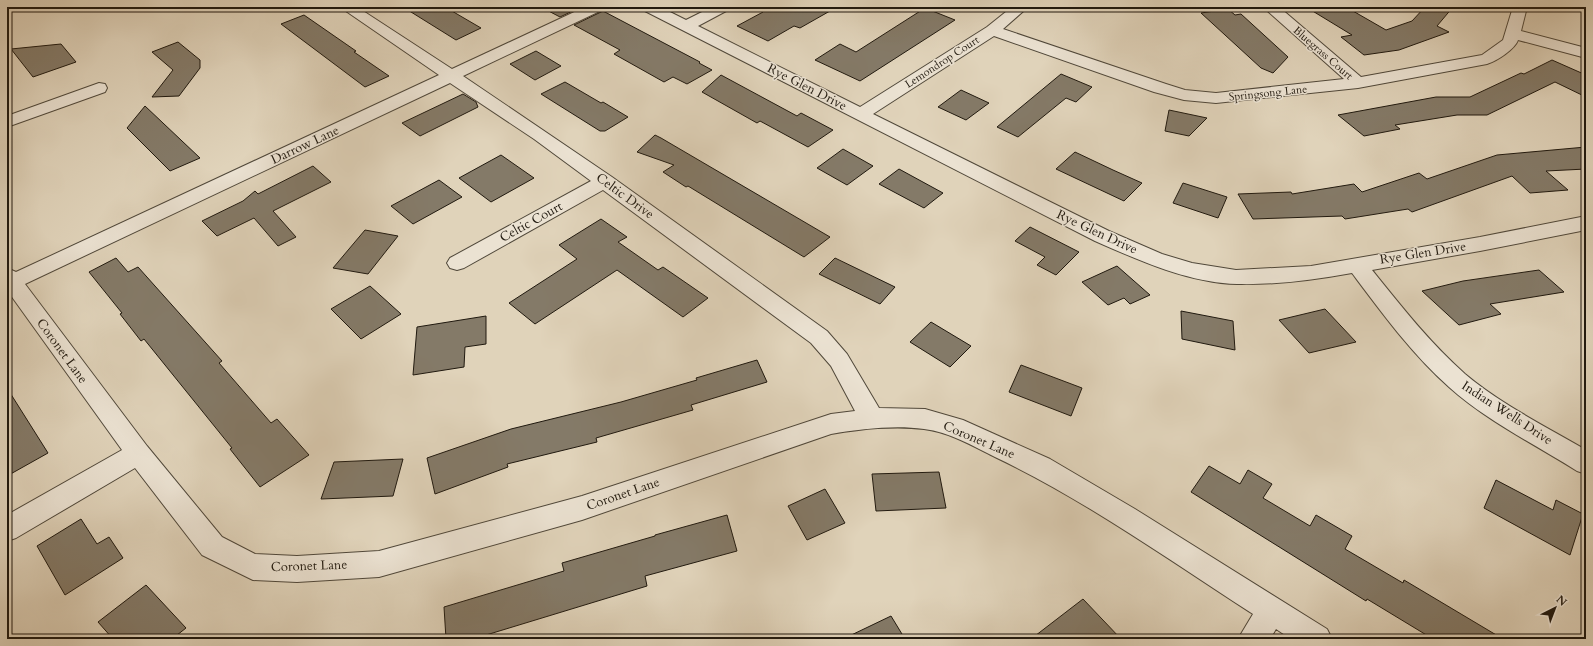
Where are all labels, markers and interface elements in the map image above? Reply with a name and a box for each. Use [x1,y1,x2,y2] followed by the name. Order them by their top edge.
[1290,23,1356,83] street label: Bluegrass Court
[902,32,982,92] street label: Lemondrop Court
[764,59,850,115] street label: Rye Glen Drive
[1228,81,1308,105] street label: Springsong Lane
[268,121,342,169] street label: Darrow Lane
[592,169,658,223] street label: Celtic Drive
[496,197,566,247] street label: Celtic Court
[1054,205,1140,259] street label: Rye Glen Drive
[1379,237,1468,269] street label: Rye Glen Drive
[32,315,92,387] street label: Coronet Lane
[1458,377,1556,449] street label: Indian Wells Drive
[940,417,1018,463] street label: Coronet Lane
[584,473,662,515] street label: Coronet Lane
[271,556,348,576] street label: Coronet Lane
[1535,588,1575,628] north arrow
[1553,592,1570,610] text: N

